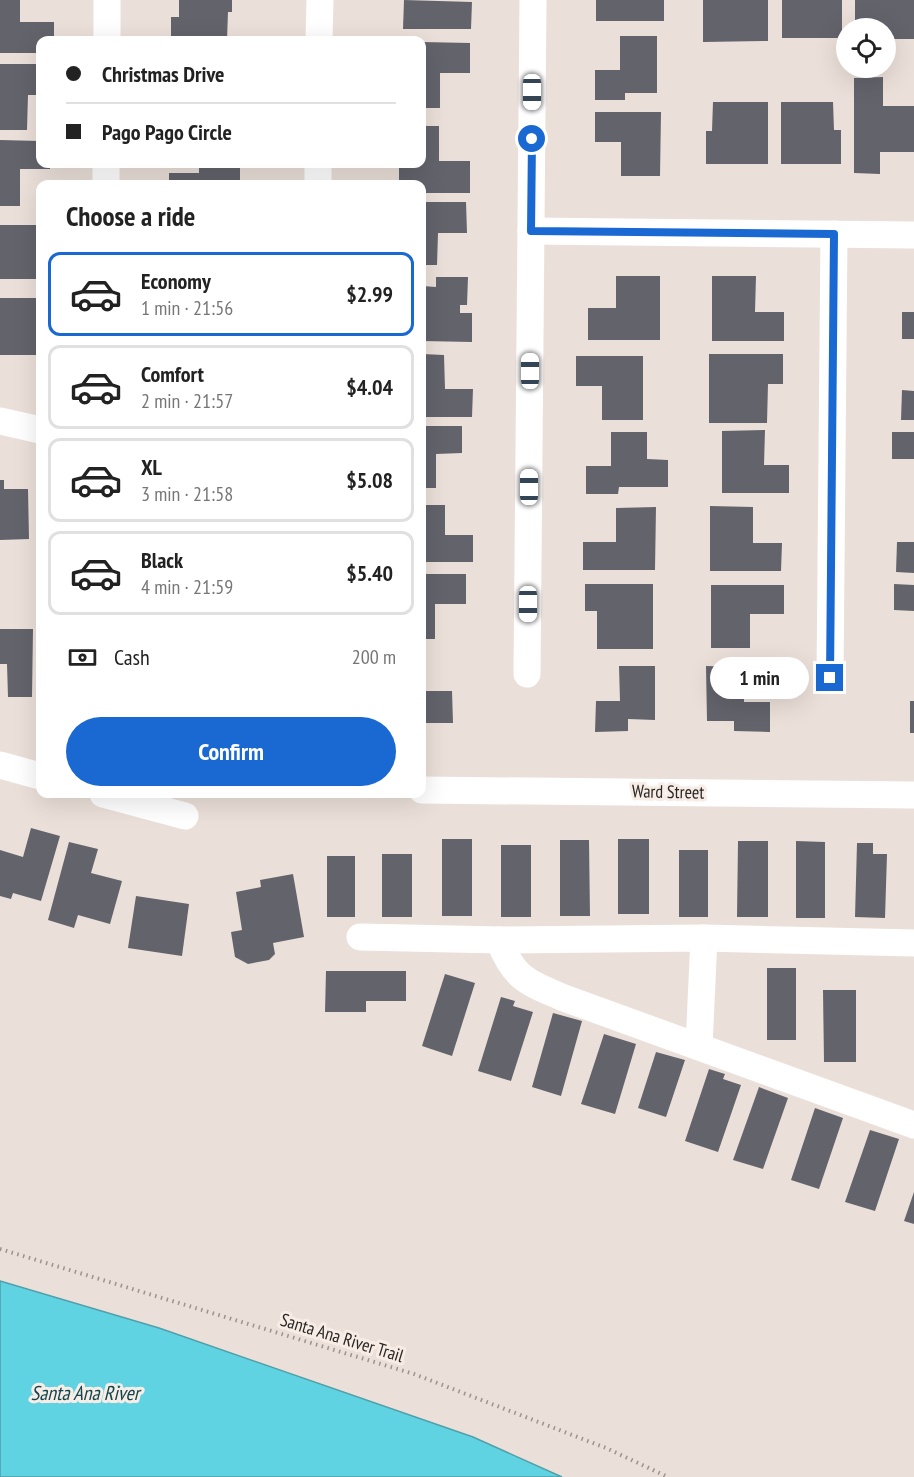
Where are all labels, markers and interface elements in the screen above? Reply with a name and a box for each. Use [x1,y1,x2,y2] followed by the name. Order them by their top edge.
[836,18,896,78] map controls
[836,18,896,78] button: locate
[102,60,225,88] text: Christmas Drive
[523,74,541,110] car
[102,118,232,146] text: Pago Pago Circle
[518,125,545,152] route start
[66,199,195,233] text: Choose a ride
[69,267,123,321] icon: car
[141,267,211,295] text: Economy
[346,280,393,308] text: $2.99
[141,295,233,321] text: 1 min · 21:56
[521,353,539,389] car
[69,360,123,414] icon: car
[141,360,204,388] text: Comfort
[346,373,393,401] text: $4.04
[141,388,233,414] text: 2 min · 21:57
[69,453,123,507] icon: car
[141,453,162,481] text: XL
[346,466,393,494] text: $5.08
[520,469,538,505] car
[141,481,233,507] text: 3 min · 21:58
[69,546,123,600] icon: car
[141,546,183,574] text: Black
[346,559,393,587] text: $5.40
[141,574,233,600] text: 4 min · 21:59
[519,586,537,622] car
[66,641,99,674] icon: cash
[114,643,150,671] text: Cash
[352,644,396,670] text: 200 m
[710,657,809,699] callout: 1 min
[816,664,843,691] route end
[739,665,780,691] text: 1 min
[66,717,396,786] button: Confirm
[632,779,704,804] street label: Ward Street
[278,1308,407,1367] street label: Santa Ana River Trail
[31,1380,142,1406] water label: Santa Ana River

